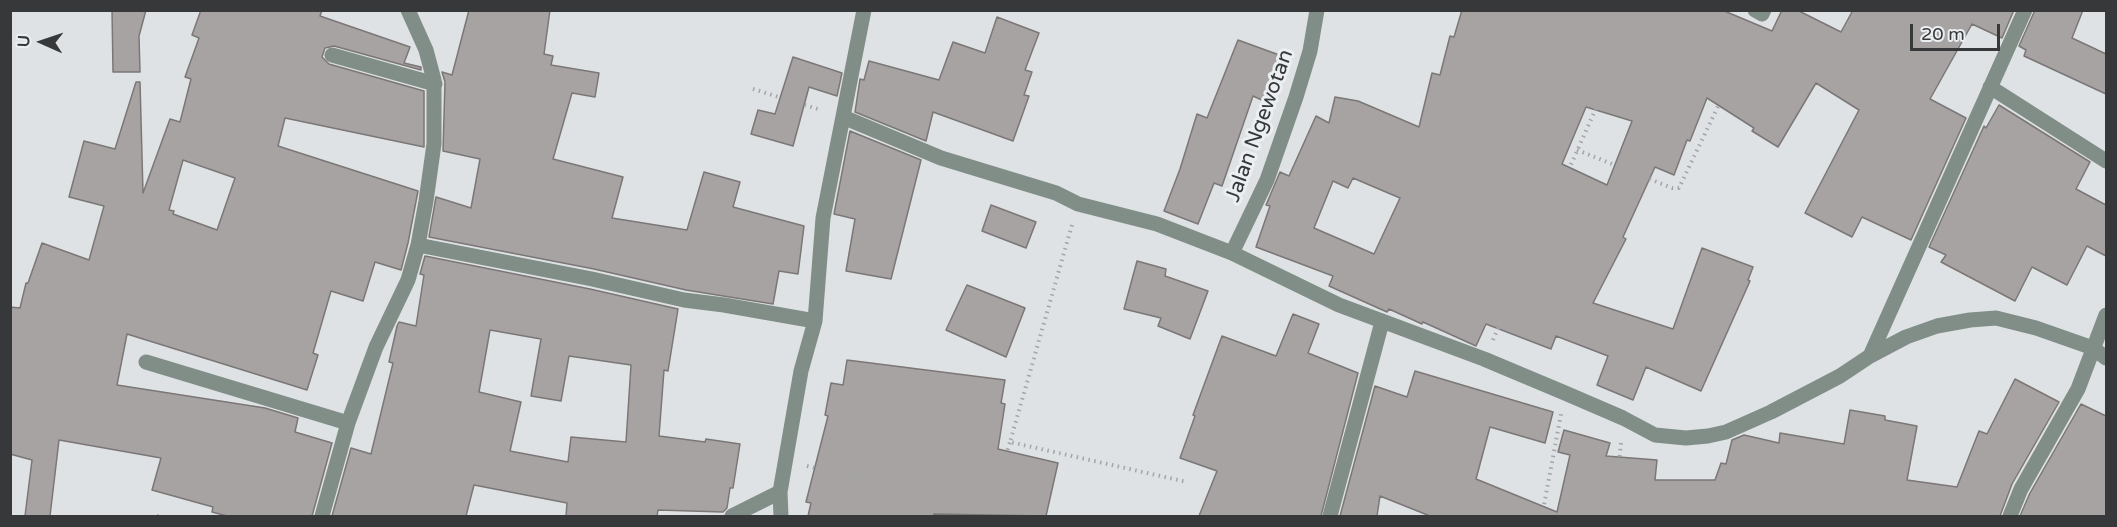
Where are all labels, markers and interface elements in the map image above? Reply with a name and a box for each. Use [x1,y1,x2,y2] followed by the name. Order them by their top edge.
[12,12,72,72] north arrow
[1913,12,2003,50] scale bar
[1921,23,1965,45] text: 20 m
[14,34,34,48] text: U
[1221,46,1299,206] street label: Jalan Ngewotan

